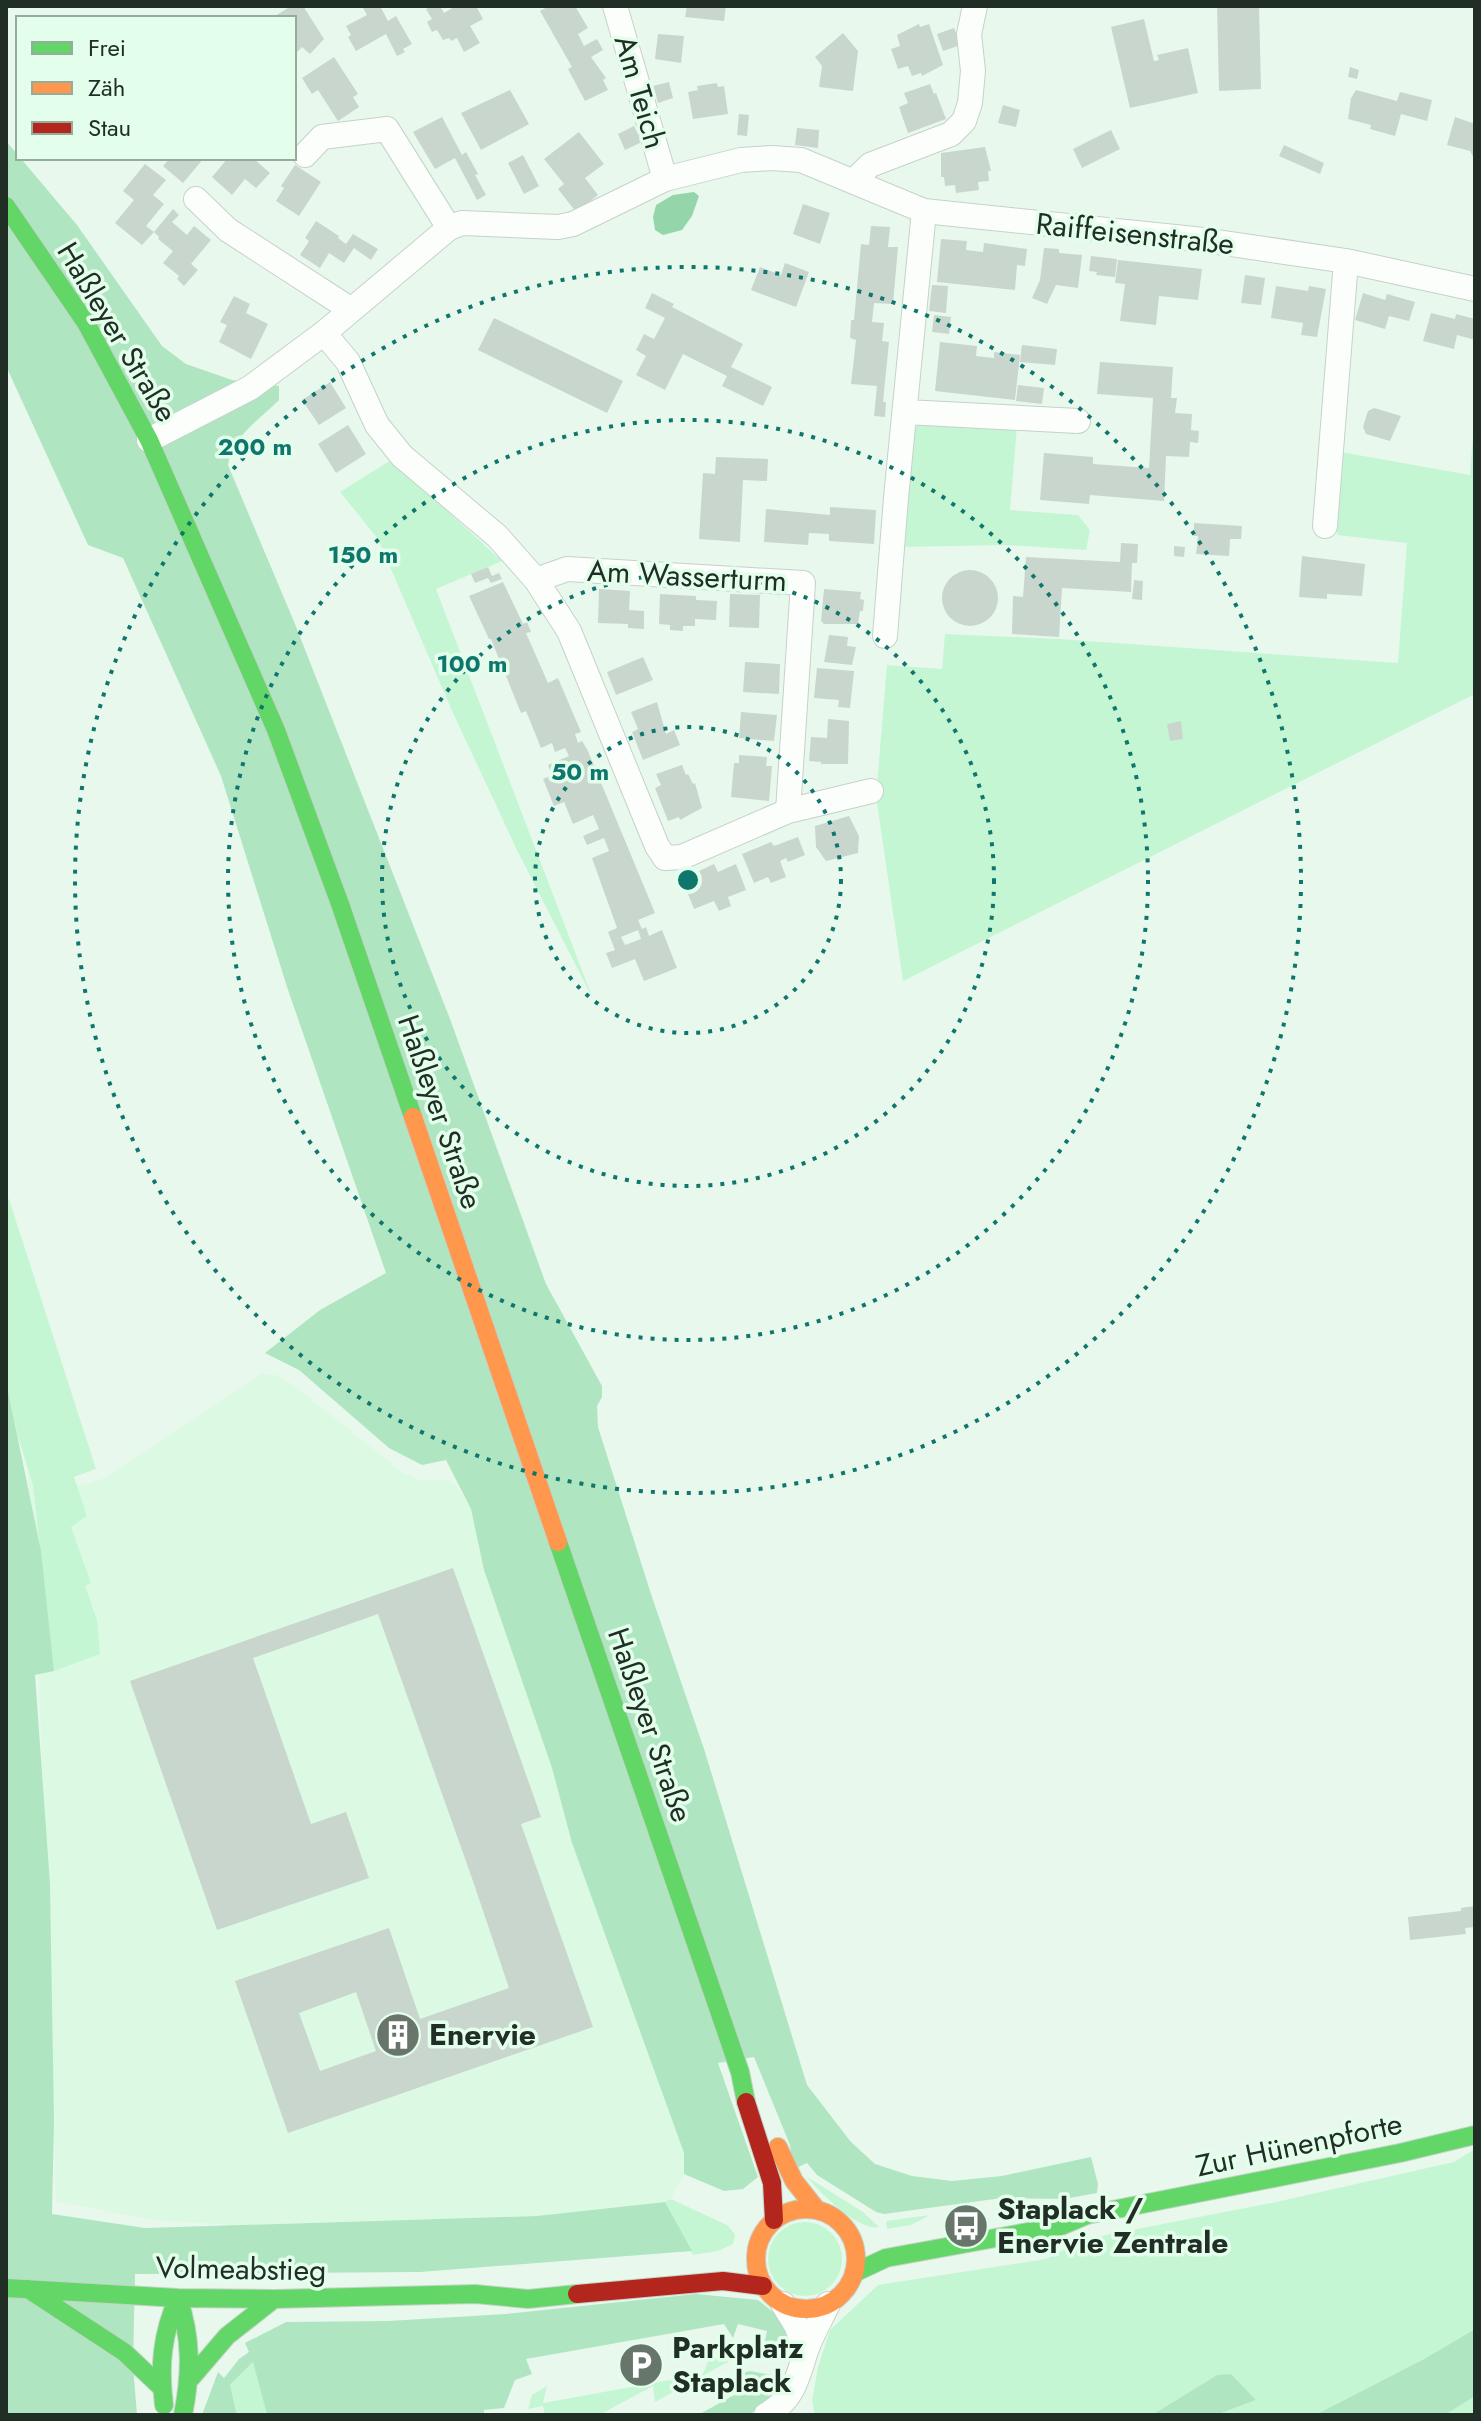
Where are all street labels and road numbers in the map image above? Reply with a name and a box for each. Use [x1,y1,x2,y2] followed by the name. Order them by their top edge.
[604,30,677,154] street label: Am Teich
[1034,202,1236,265] street label: Raiffeisenstraße
[47,234,188,430] street label: Haßleyer Straße
[586,549,788,602] street label: Am Wasserturm
[387,1009,494,1215] street label: Haßleyer Straße
[597,1622,704,1828] street label: Haßleyer Straße
[1192,2102,1406,2187] street label: Zur Hünenpforte
[155,2246,327,2291] street label: Volmeabstieg

